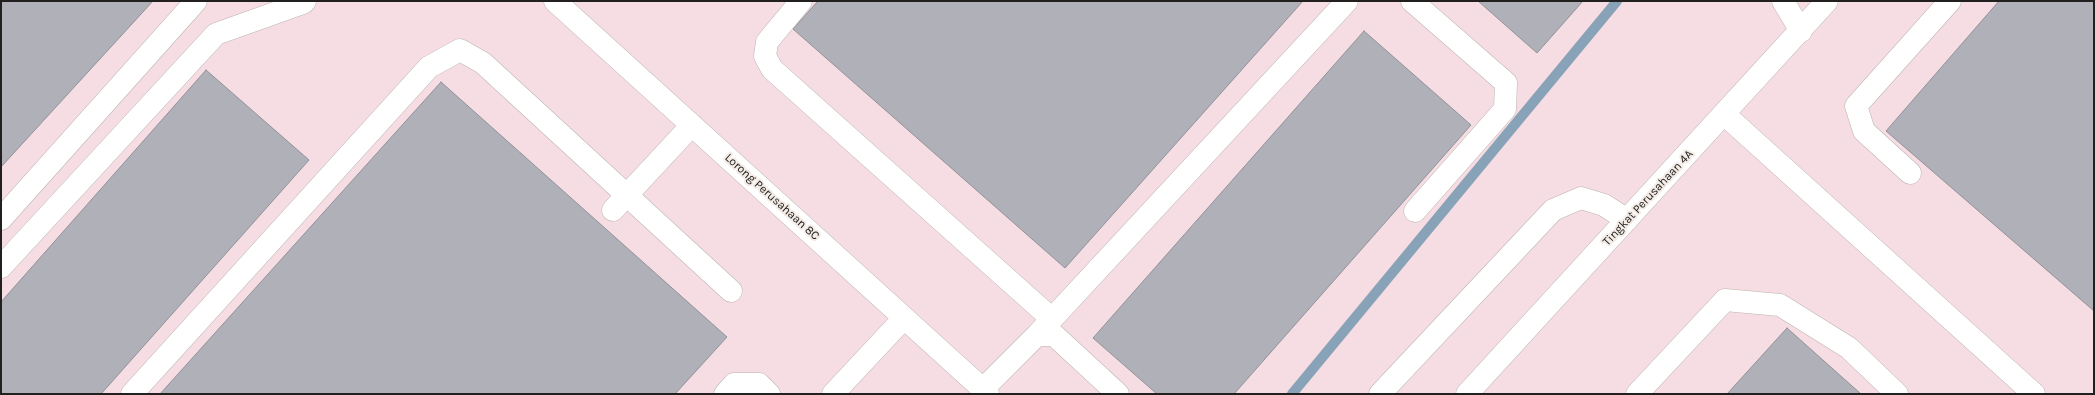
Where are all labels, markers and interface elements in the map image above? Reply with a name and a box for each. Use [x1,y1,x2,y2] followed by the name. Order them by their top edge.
[1600,147,1696,249] street label: Tingkat Perusahaan 4A
[722,151,822,243] street label: Lorong Perusahaan 8C

